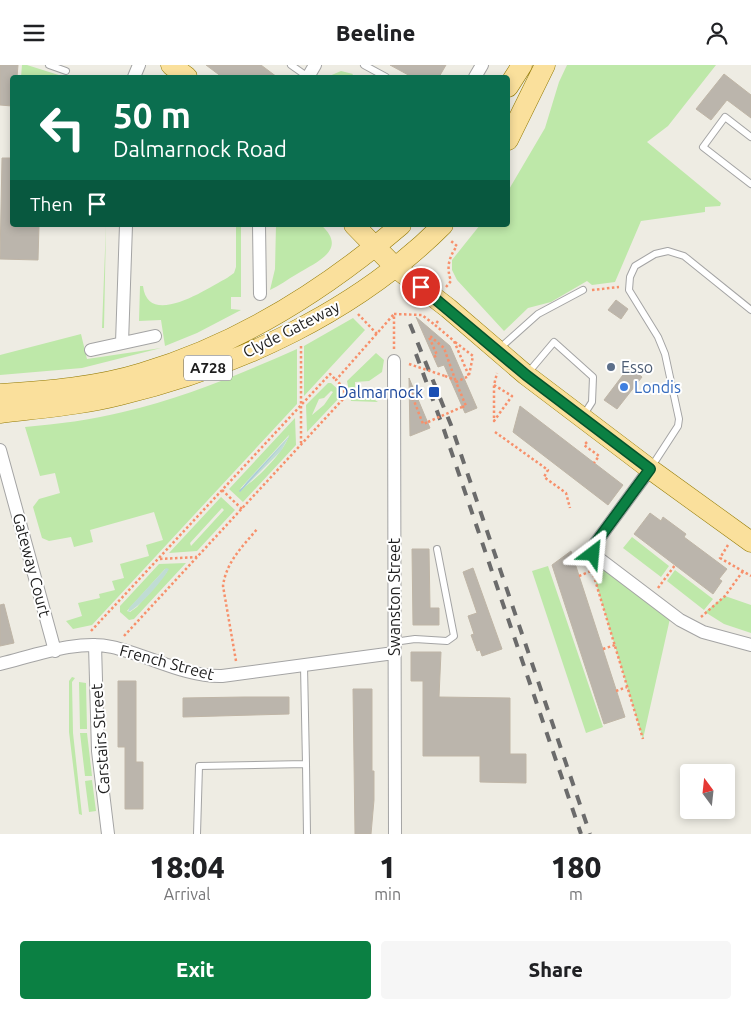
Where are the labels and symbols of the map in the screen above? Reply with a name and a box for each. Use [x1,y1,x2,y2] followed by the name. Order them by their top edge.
[400,266,442,308] pin
[240,297,342,361] street label: Clyde Gateway
[184,355,232,381] road number: A728
[621,358,653,376] place label: Esso
[605,361,617,373] marker: Esso
[634,378,681,396] place label: Londis
[618,381,630,393] marker: Londis
[337,383,423,401] place label: Dalmarnock
[427,385,441,399] marker: Dalmarnock
[10,511,55,619] street label: Gateway Court
[566,527,618,579] position arrow
[385,537,403,656] street label: Swanston Street
[118,641,217,683] street label: French Street
[87,682,113,795] street label: Carstairs Street
[680,764,735,819] north arrow

